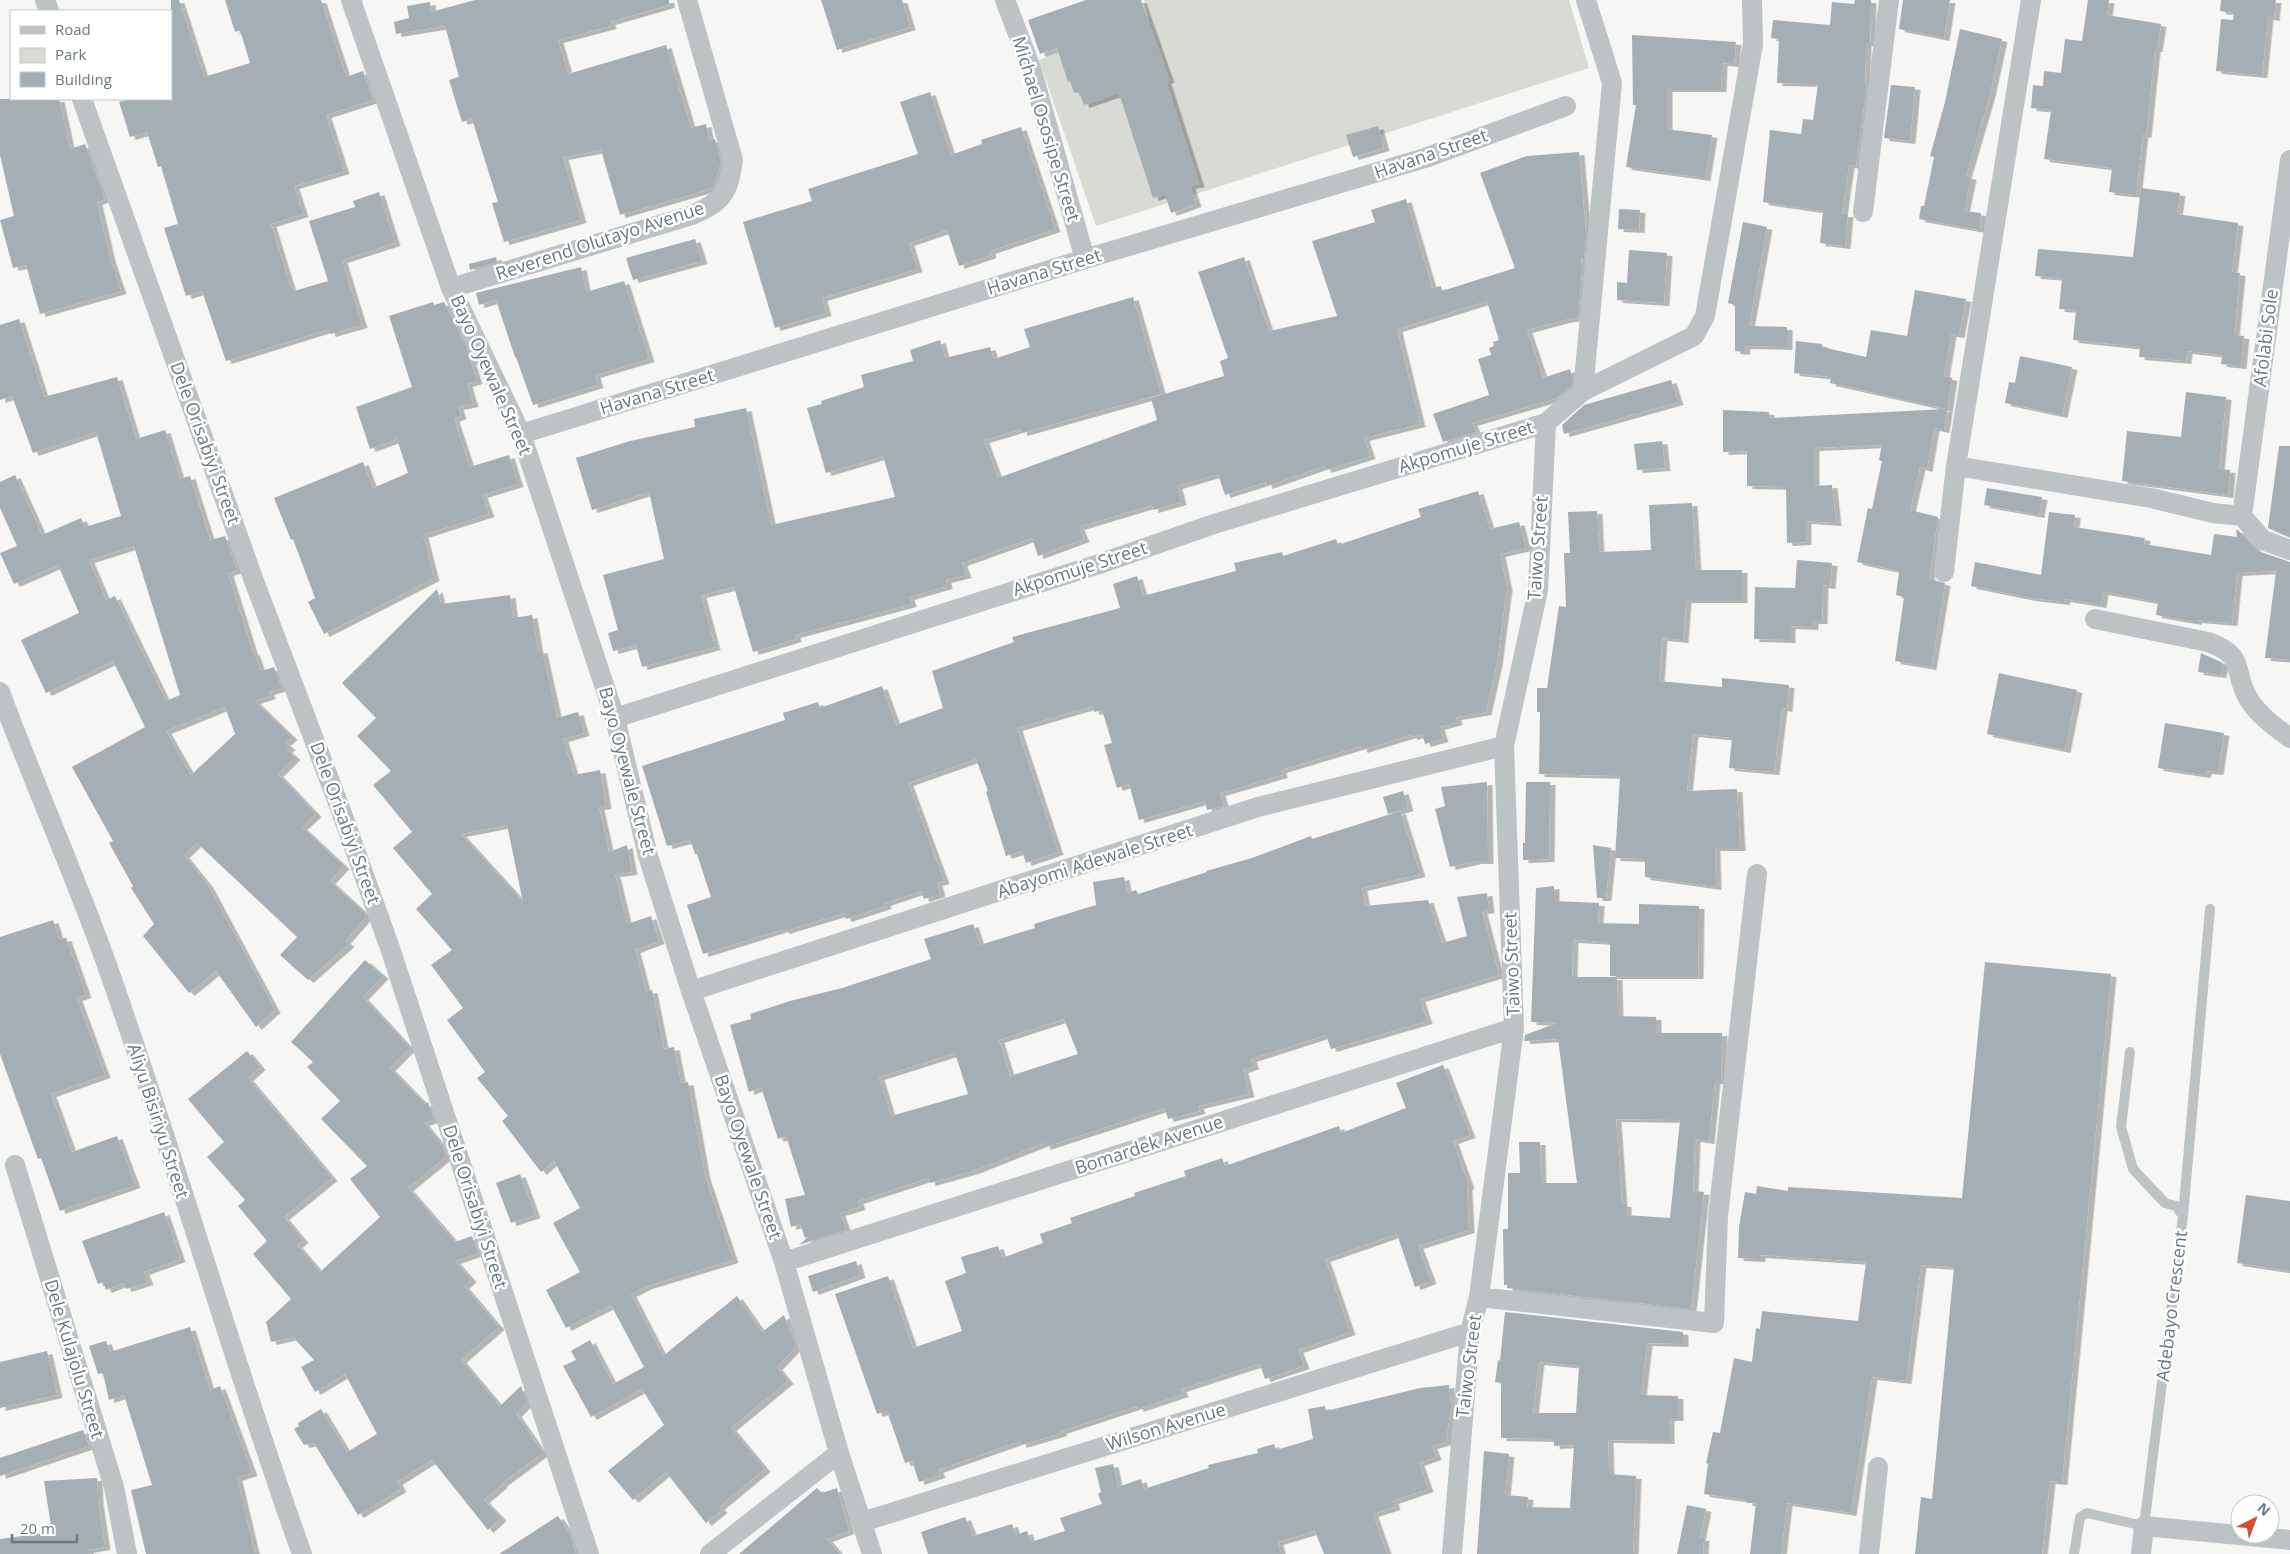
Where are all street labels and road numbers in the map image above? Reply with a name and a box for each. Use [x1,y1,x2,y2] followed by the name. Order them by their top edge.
[1007,33,1087,224] street label: Michael Ososipe Street
[1371,122,1490,184] street label: Havana Street
[492,195,707,285] street label: Reverend Olutayo Avenue
[984,242,1104,300] street label: Havana Street
[2247,288,2283,388] street label: Afolabi Sole
[446,291,538,458] street label: Bayo Oyewale Street
[165,358,246,527] street label: Dele Orisabiyi Street
[597,362,717,420] street label: Havana Street
[1395,414,1536,478] street label: Akpomuje Street
[1521,495,1553,601] street label: Taiwo Street
[1009,535,1150,601] street label: Akpomuje Street
[594,684,662,857] street label: Bayo Oyewale Street
[305,738,386,907] street label: Dele Orisabiyi Street
[994,817,1195,903] street label: Abayomi Adewale Street
[1497,912,1525,1017] street label: Taiwo Street
[123,1040,195,1201] street label: Aliyu Bisiriyu Street
[709,1071,788,1242] street label: Bayo Oyewale Street
[1072,1109,1226,1179] street label: Bomardek Avenue
[438,1122,514,1292] street label: Dele Orisabiyi Street
[2150,1229,2192,1383] street label: Adebayo Crescent
[39,1276,111,1441] street label: Dele Kulajolu Street
[1450,1313,1486,1419] street label: Taiwo Street
[1103,1397,1228,1456] street label: Wilson Avenue

